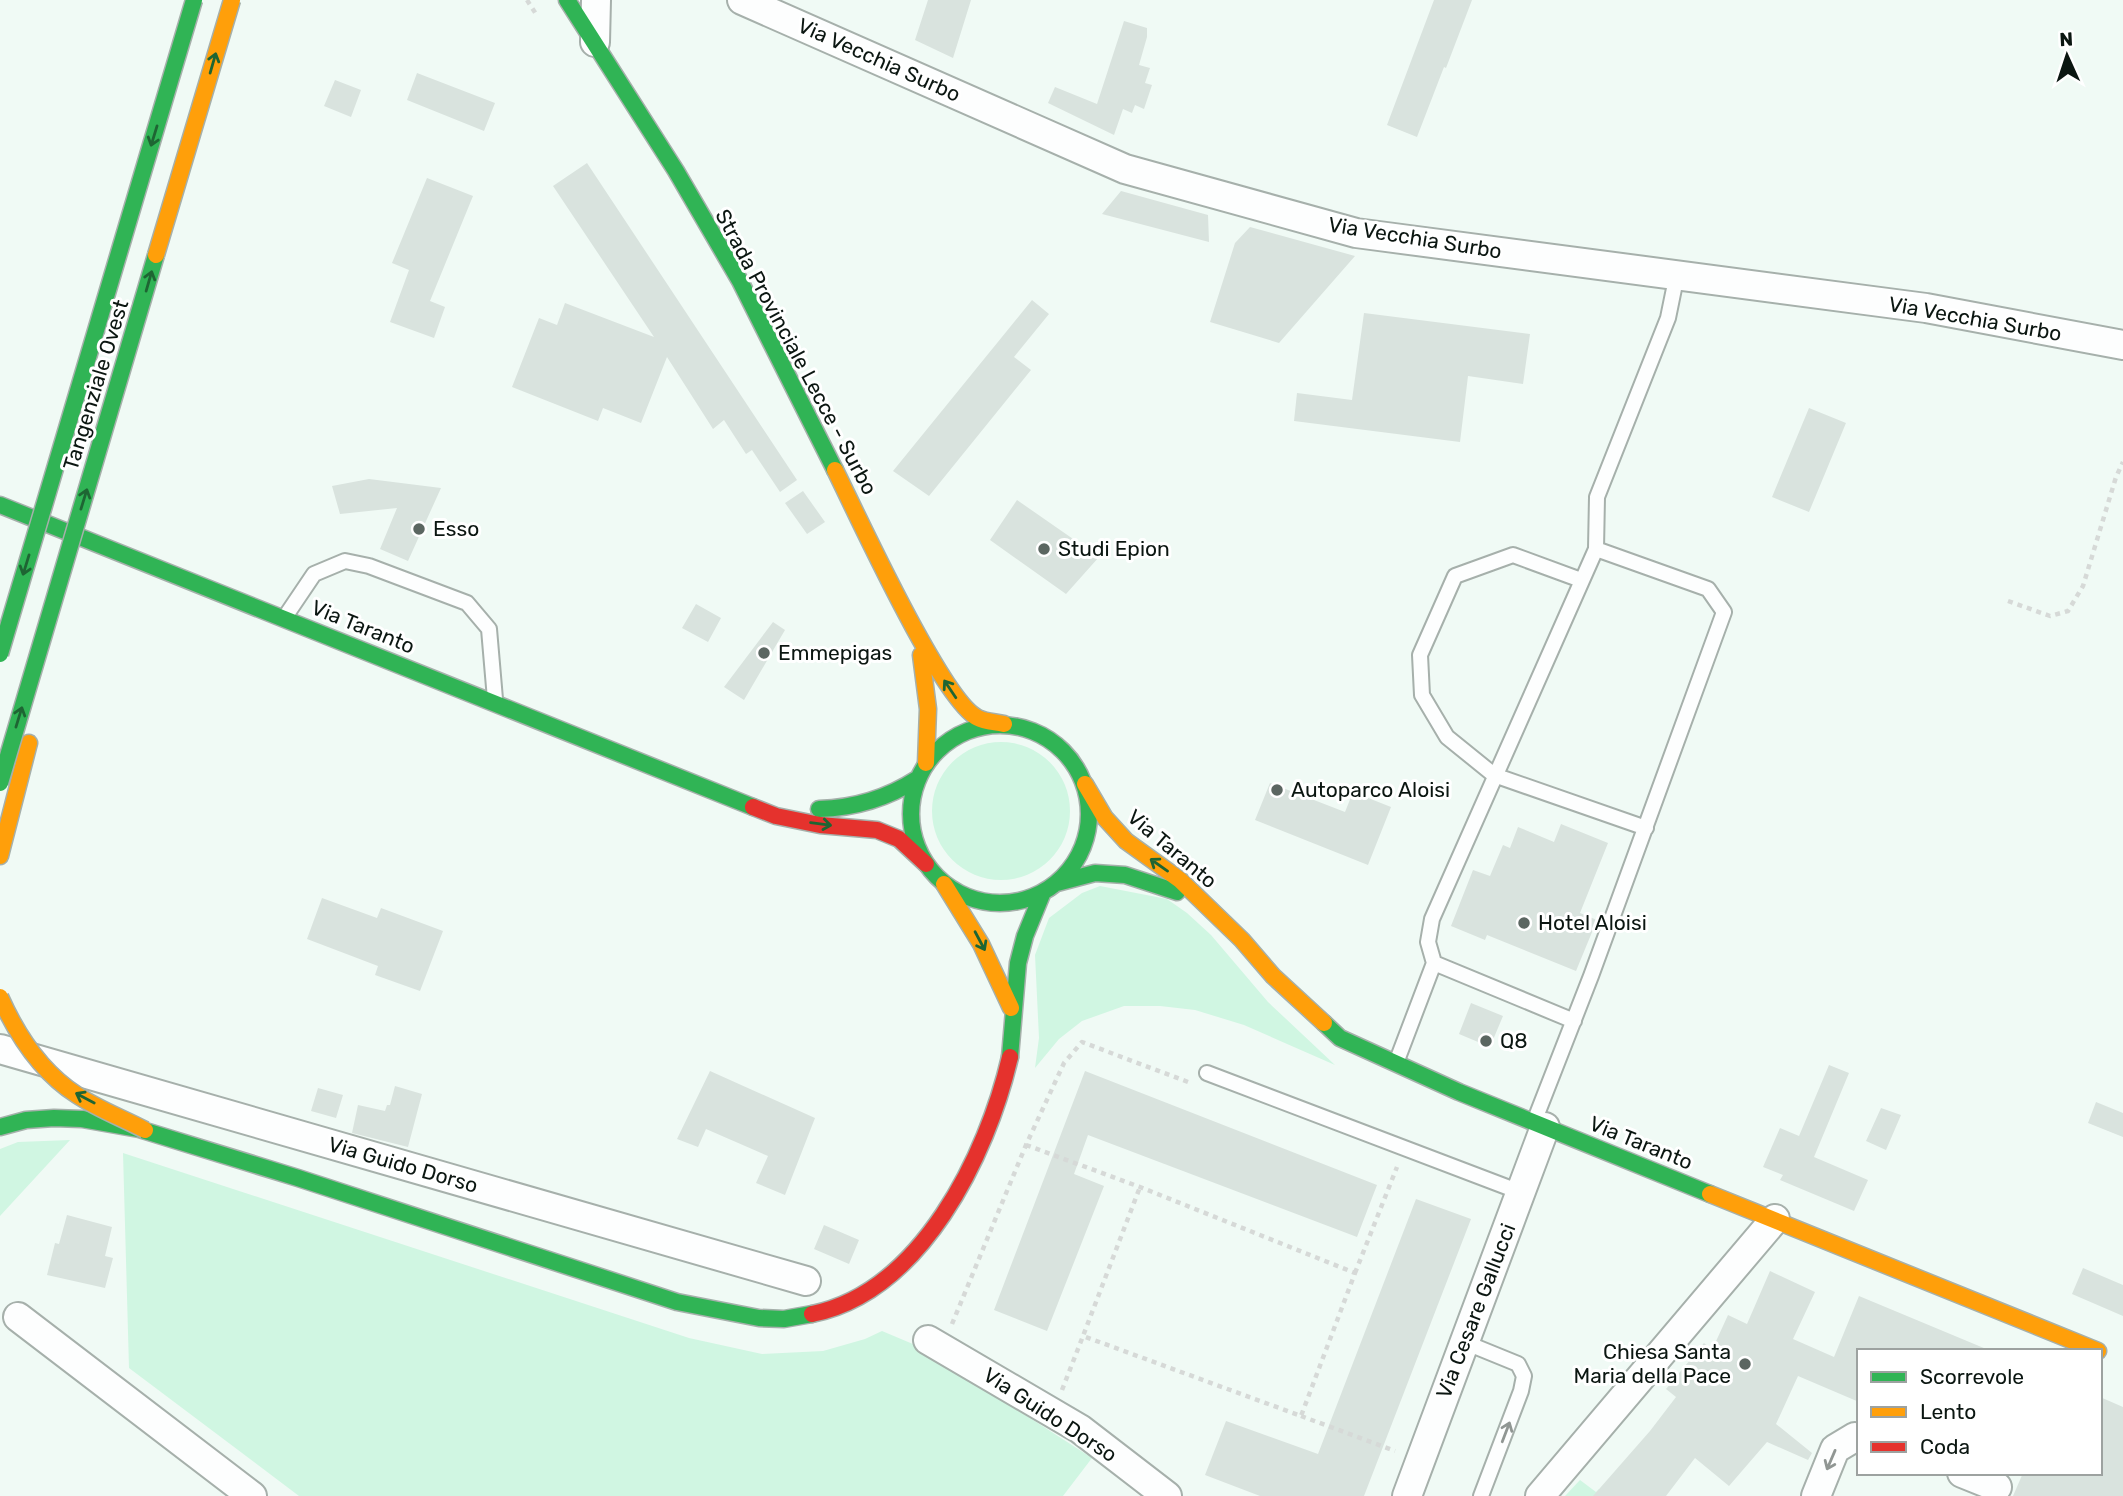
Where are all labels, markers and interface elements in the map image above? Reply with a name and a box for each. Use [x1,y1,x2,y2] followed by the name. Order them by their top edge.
[794,12,964,107] street label: Via Vecchia Surbo
[2032,21,2102,91] north arrow
[2059,28,2074,51] text: N
[208,52,221,74] one-way arrow
[146,125,159,147] one-way arrow
[710,205,882,499] street label: Strada Provinciale Lecce - Surbo
[1327,211,1504,264] street label: Via Vecchia Surbo
[143,270,156,293] one-way arrow
[1887,291,2064,346] street label: Via Vecchia Surbo
[58,297,133,473] street label: Tangenziale Ovest
[79,488,92,510] one-way arrow
[433,516,479,541] place label: Esso
[411,521,427,537] marker: Esso
[1058,536,1170,561] place label: Studi Epion
[1036,541,1052,557] marker: Studi Epion
[19,554,32,576] one-way arrow
[308,595,418,659] street label: Via Taranto
[778,640,892,665] place label: Emmepigas
[756,645,772,661] marker: Emmepigas
[943,680,957,699] one-way arrow
[14,707,27,729] one-way arrow
[1291,777,1450,802] place label: Autoparco Aloisi
[1269,782,1285,798] marker: Autoparco Aloisi
[1123,804,1222,893] street label: Via Taranto
[809,817,832,830] one-way arrow
[1150,858,1169,872] one-way arrow
[1538,910,1647,935] place label: Hotel Aloisi
[1516,915,1532,931] marker: Hotel Aloisi
[974,930,987,951] one-way arrow
[1500,1028,1528,1053] place label: Q8
[1478,1033,1494,1049] marker: Q8
[75,1091,96,1104] one-way arrow
[1586,1111,1696,1175] street label: Via Taranto
[325,1131,481,1198] street label: Via Guido Dorso
[1431,1220,1520,1402] street label: Via Cesare Gallucci
[1574,1339,1731,1388] place label: Chiesa Santa Maria della Pace
[1857,1349,2102,1475] legend
[1737,1356,1753,1372] marker: Chiesa Santa Maria della Pace
[979,1362,1122,1467] street label: Via Guido Dorso
[1920,1364,2024,1389] text: Scorrevole
[1920,1399,1976,1424] text: Lento
[1500,1422,1513,1444] one-way arrow
[1920,1434,1970,1459] text: Coda
[1824,1449,1837,1470] one-way arrow

